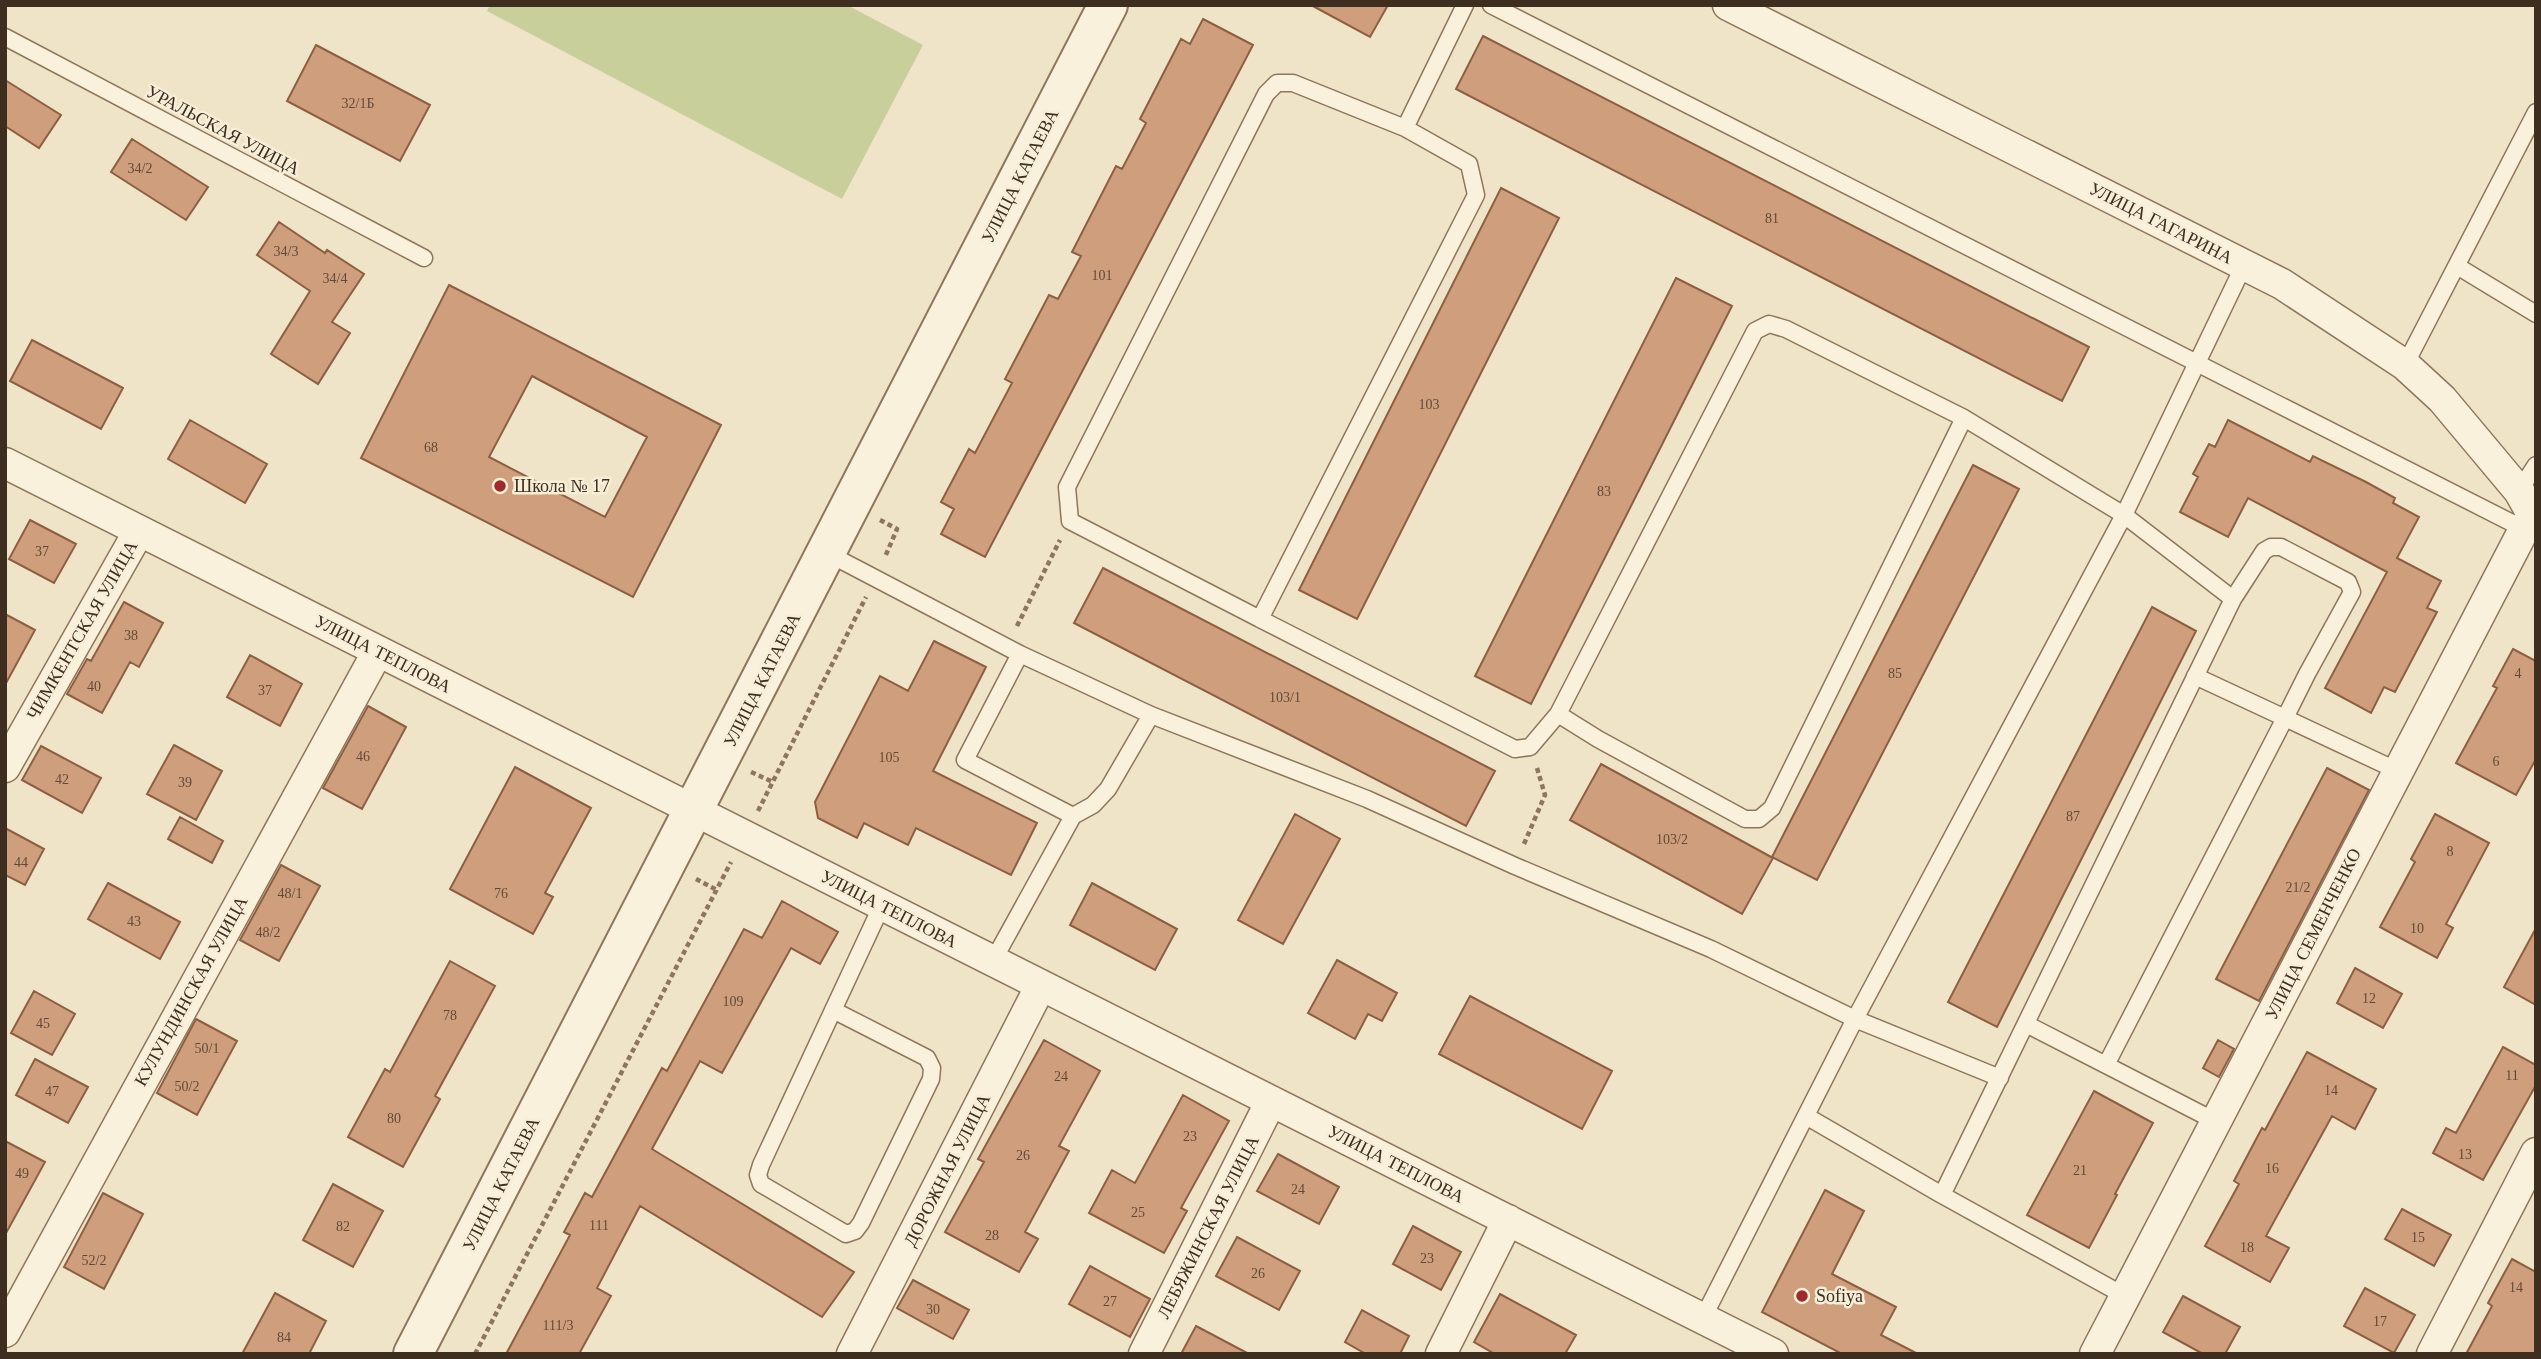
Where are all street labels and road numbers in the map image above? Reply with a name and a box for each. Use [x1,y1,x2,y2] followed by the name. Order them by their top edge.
[143,81,303,179] street label: УРАЛЬСКАЯ УЛИЦА
[978,106,1062,246] street label: УЛИЦА КАТАЕВА
[2086,178,2236,268] street label: УЛИЦА ГАГАРИНА
[23,537,141,723] street label: ЧИМКЕНТСКАЯ УЛИЦА
[720,610,804,750] street label: УЛИЦА КАТАЕВА
[311,611,455,697] street label: УЛИЦА ТЕПЛОВА
[2261,845,2365,1023] street label: УЛИЦА СЕМЕНЧЕНКО
[817,866,961,952] street label: УЛИЦА ТЕПЛОВА
[130,893,252,1089] street label: КУЛУНДИНСКАЯ УЛИЦА
[900,1090,994,1250] street label: ДОРОЖНАЯ УЛИЦА
[459,1114,543,1254] street label: УЛИЦА КАТАЕВА
[1324,1121,1468,1207] street label: УЛИЦА ТЕПЛОВА
[1153,1132,1263,1322] street label: ЛЕБЯЖИНСКАЯ УЛИЦА

